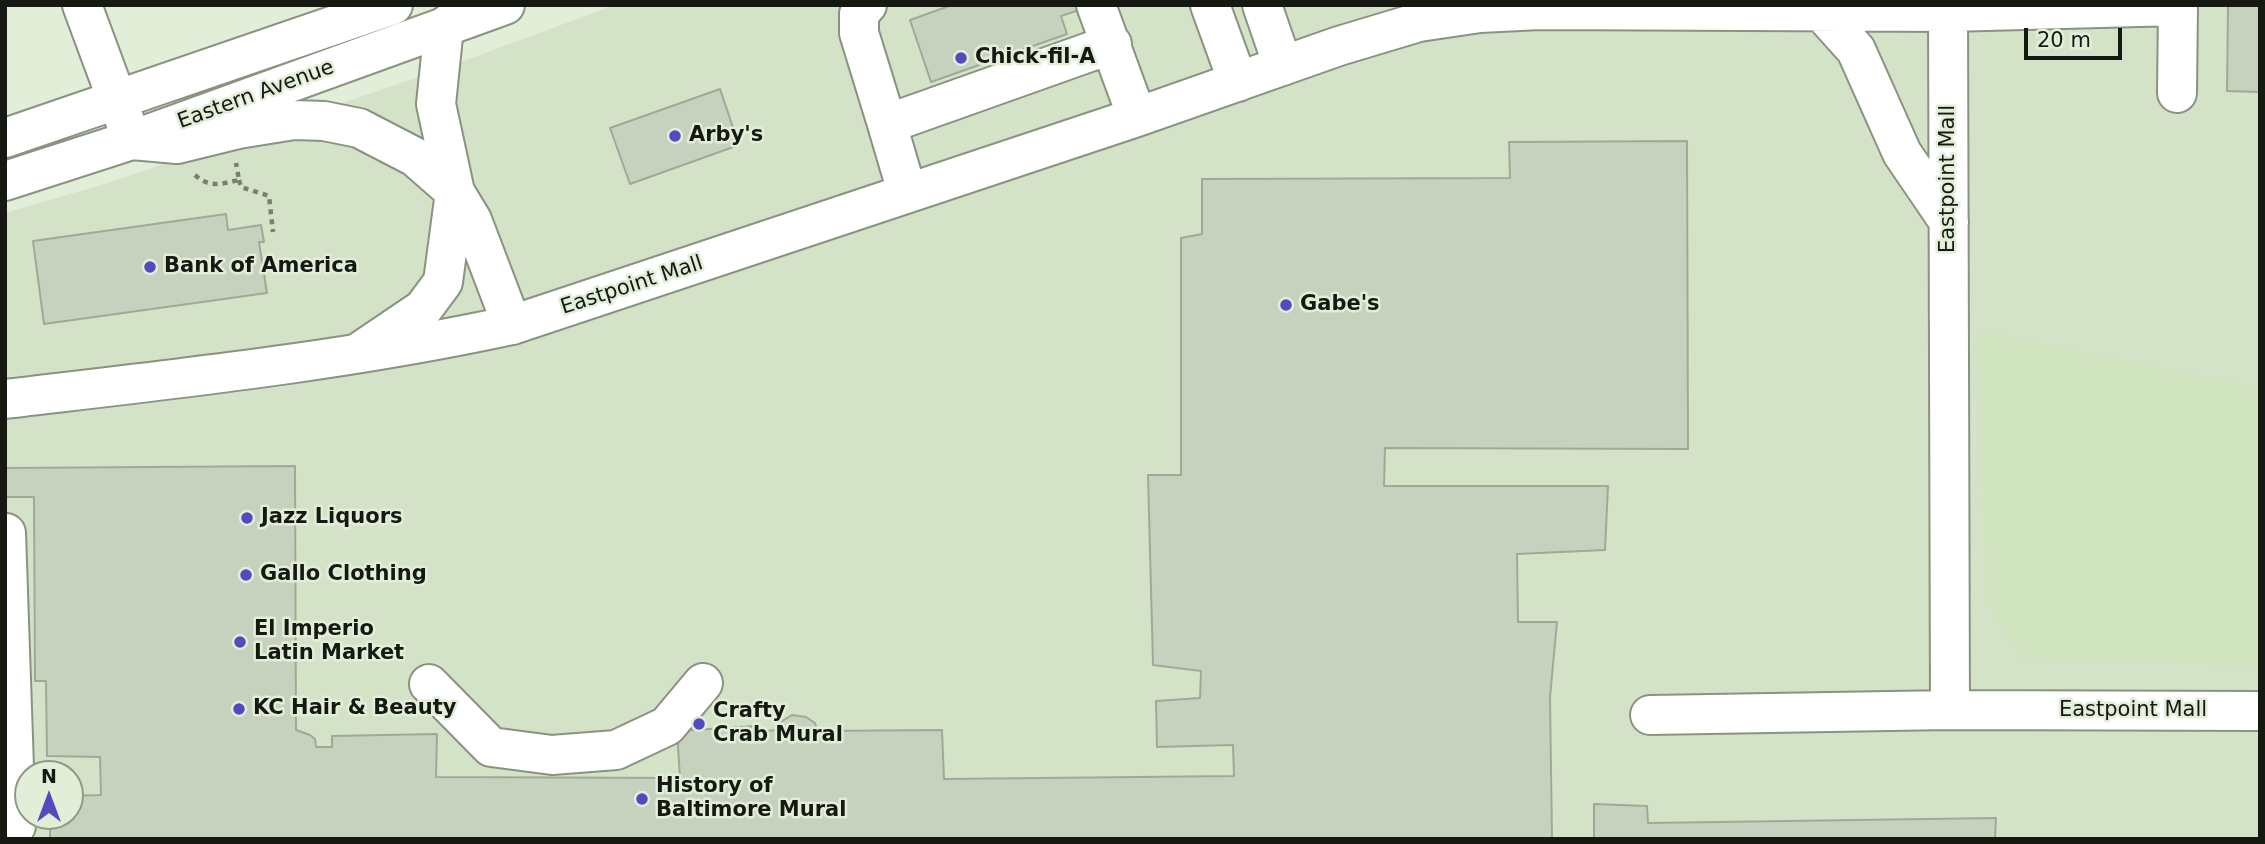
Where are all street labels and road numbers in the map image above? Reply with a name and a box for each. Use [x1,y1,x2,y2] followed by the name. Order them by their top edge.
[174,55,338,135] street label: Eastern Avenue
[1936,105,1962,253] street label: Eastpoint Mall
[558,251,706,321] street label: Eastpoint Mall
[2059,698,2207,724] street label: Eastpoint Mall

